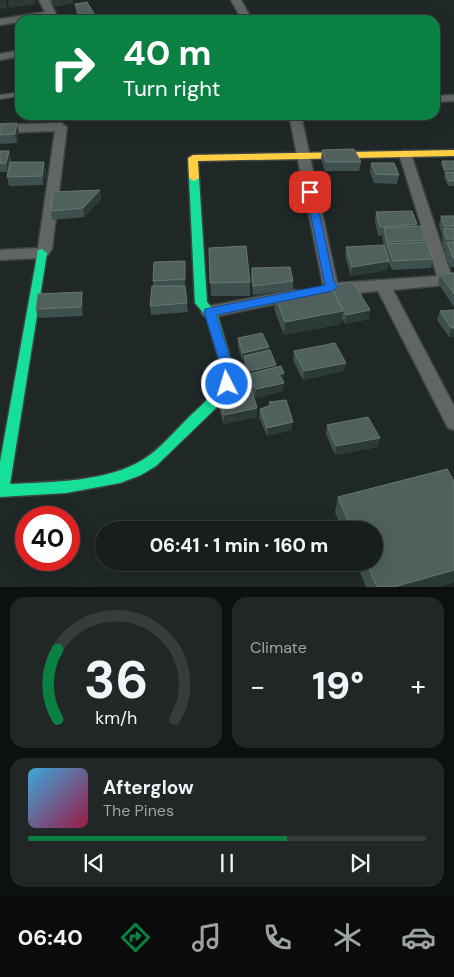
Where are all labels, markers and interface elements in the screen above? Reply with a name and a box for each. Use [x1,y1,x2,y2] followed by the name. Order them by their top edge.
[123,30,212,76] text: 40 m
[40,35,105,100] icon: right
[123,74,220,103] text: Turn right
[289,171,331,213] pin
[296,178,324,206] icon: arrive
[200,357,252,409] position arrow
[15,506,80,571] speed limit sign: 40
[150,533,328,558] text: 06:41 · 1 min · 160 m
[250,637,307,658] text: Climate
[84,646,148,714] text: 36
[312,661,364,711] text: 19°
[250,668,265,705] text: −
[411,668,426,705] text: +
[95,706,137,730] text: km/h
[103,775,194,800] text: Afterglow
[103,800,174,821] text: The Pines
[80,849,108,877] icon: previous
[213,849,241,877] icon: pause
[346,849,374,877] icon: next
[118,920,153,955] icon: directions
[189,920,224,955] icon: music
[260,920,295,955] icon: phone
[330,920,365,955] icon: climate
[401,920,436,955] icon: car
[18,923,83,952] text: 06:40

